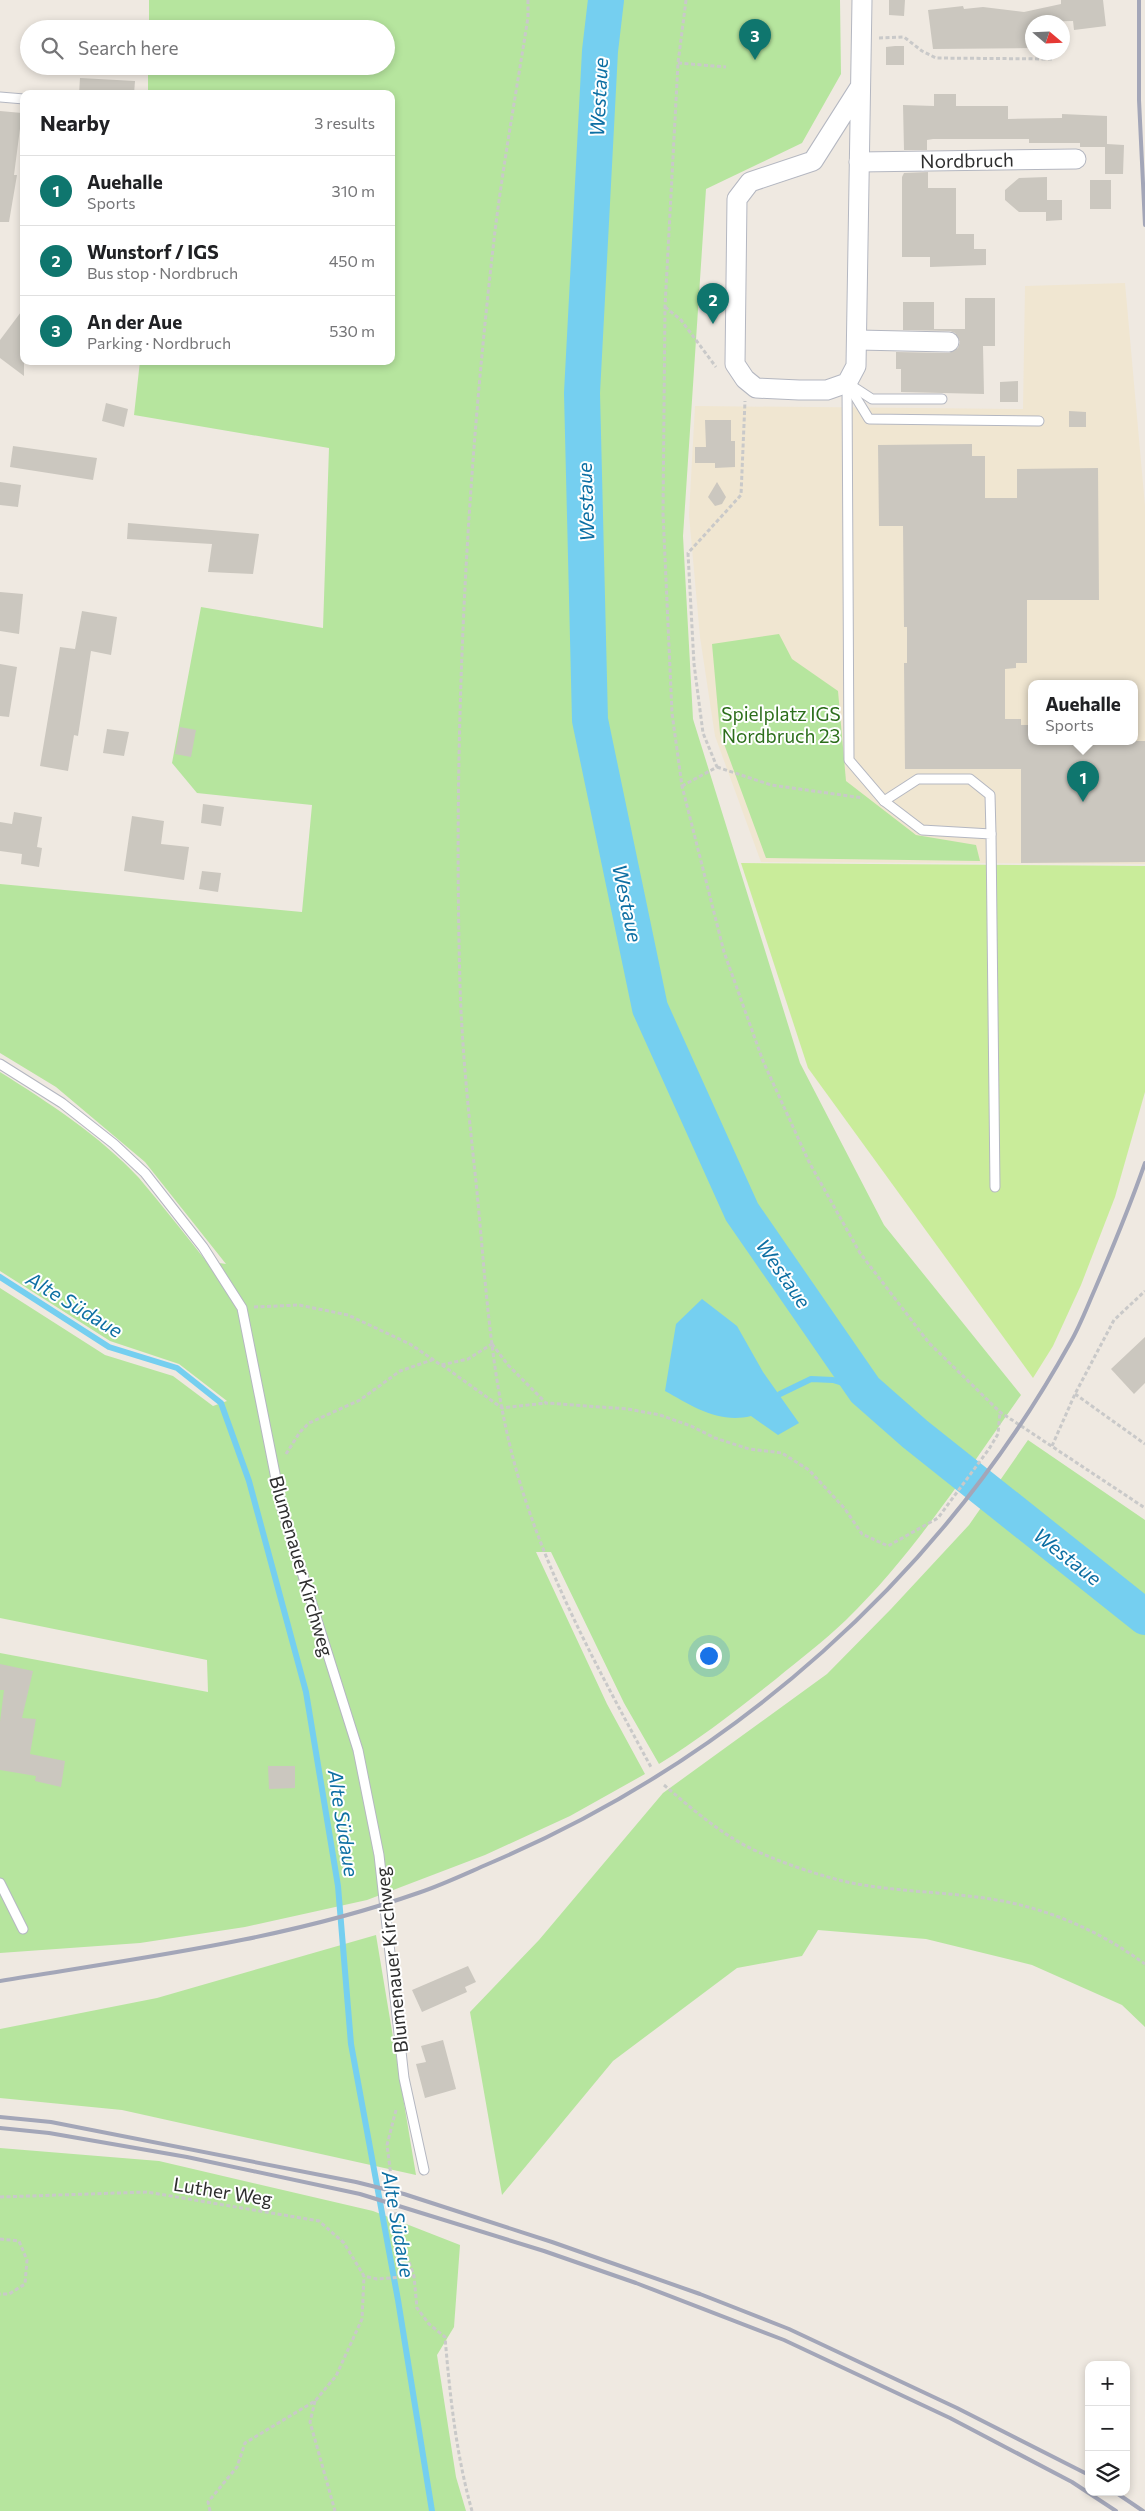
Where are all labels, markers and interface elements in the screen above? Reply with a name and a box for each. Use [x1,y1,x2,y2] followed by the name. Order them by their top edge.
[1025,15,1070,60] north arrow
[739,19,771,60] pin: 3
[20,20,395,75] search box
[38,34,66,62] icon: search
[78,36,178,59] text: Search here
[584,56,612,137] water label: Westaue
[40,110,110,135] text: Nearby
[314,113,375,132] text: 3 results
[920,148,1014,172] street label: Nordbruch
[87,170,163,193] text: Auehalle
[52,181,60,200] text: 1
[332,181,375,200] text: 310 m
[87,193,136,212] text: Sports
[87,240,219,263] text: Wunstorf / IGS
[51,251,61,270] text: 2
[329,251,375,270] text: 450 m
[87,263,238,282] text: Bus stop · Nordbruch
[697,283,729,324] pin: 2
[87,310,182,333] text: An der Aue
[51,321,61,340] text: 3
[329,321,375,340] text: 530 m
[87,333,231,352] text: Parking · Nordbruch
[572,462,598,542] water label: Westaue
[1028,680,1138,745] popup
[1045,692,1121,715] text: Auehalle
[721,702,841,747] park label: Spielplatz IGS Nordbruch 23
[1045,715,1094,734] text: Sports
[1067,761,1099,802] pin: 1
[608,862,648,945] water label: Westaue
[751,1234,817,1313] water label: Westaue
[22,1265,128,1342] water label: Alte Südaue
[265,1473,339,1659] street label: Blumenauer Kirchweg
[1029,1522,1107,1590] water label: Westaue
[696,1643,722,1669] your location
[324,1767,364,1879] water label: Alte Südaue
[370,1866,412,2054] street label: Blumenauer Kirchweg
[378,2168,420,2280] water label: Alte Südaue
[172,2172,274,2210] street label: Luther Weg
[1085,2361,1130,2496] map controls
[1085,2361,1130,2406] button: +
[1085,2406,1130,2451] button: −
[1085,2451,1130,2496] button: layers

